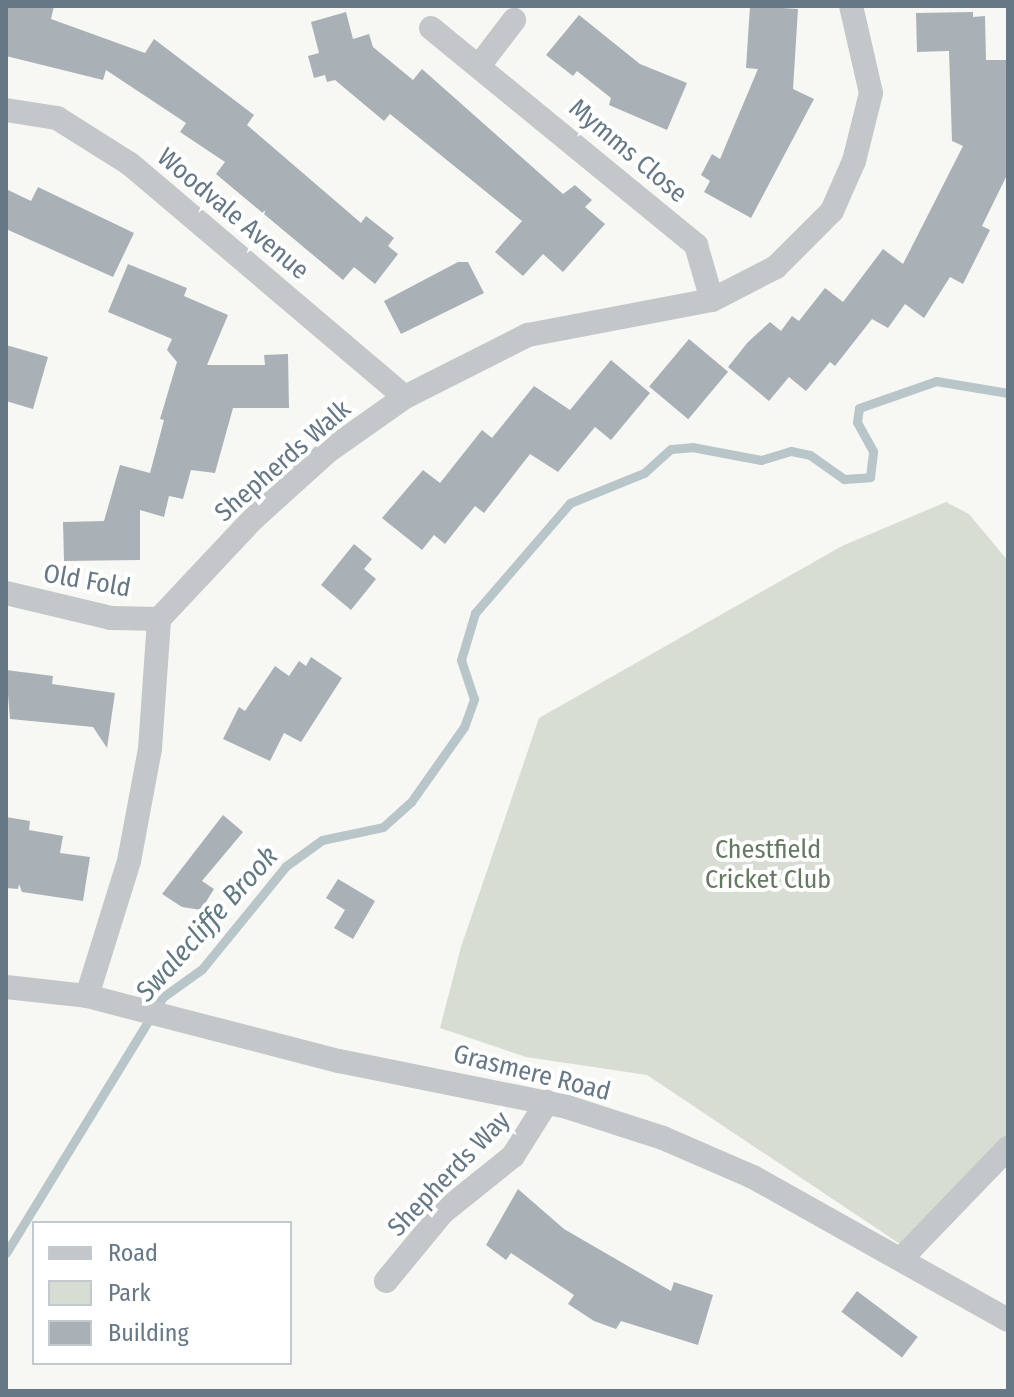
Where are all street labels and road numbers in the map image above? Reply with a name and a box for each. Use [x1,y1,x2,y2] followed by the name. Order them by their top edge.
[563,93,693,209] street label: Mymms Close
[151,142,315,286] street label: Woodvale Avenue
[209,394,357,528] street label: Shepherds Walk
[41,558,133,604] street label: Old Fold
[450,1038,614,1108] street label: Grasmere Road
[382,1105,516,1243] street label: Shepherds Way

